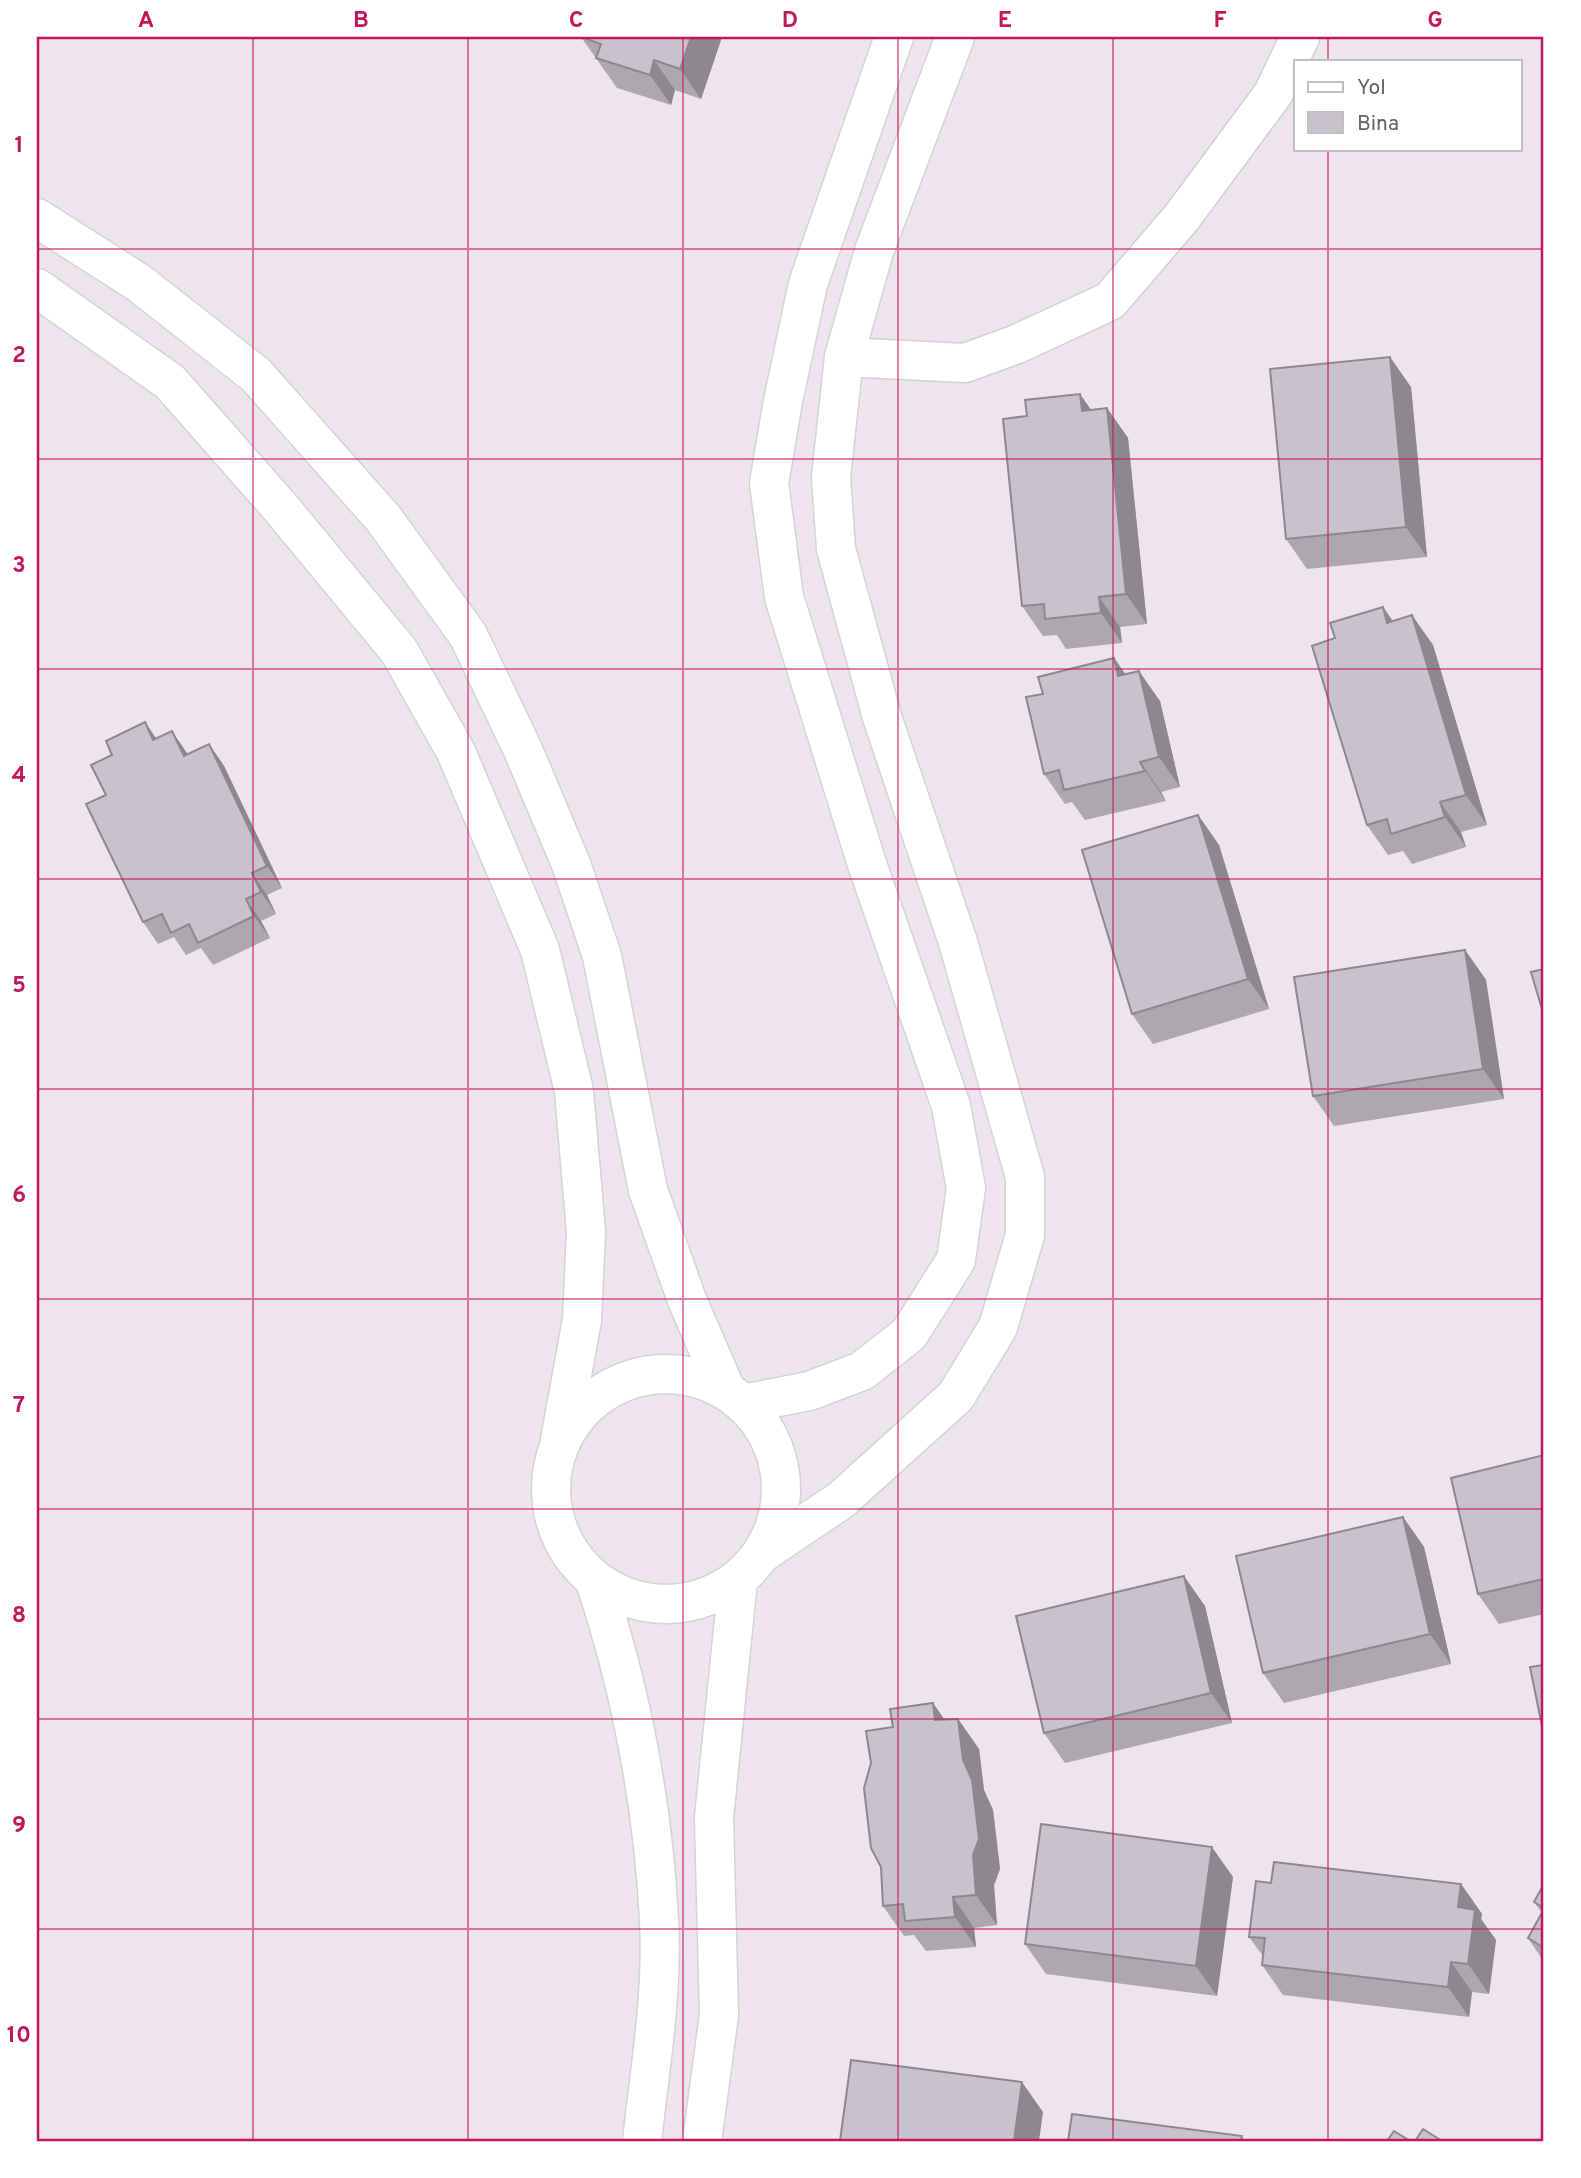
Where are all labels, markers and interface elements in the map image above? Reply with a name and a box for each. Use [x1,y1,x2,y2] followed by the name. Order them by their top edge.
[138,7,154,36] text: A
[353,7,369,36] text: B
[569,7,583,36] text: C
[782,7,798,36] text: D
[998,7,1012,36] text: E
[1213,7,1227,36] text: F
[1427,7,1443,36] text: G
[1294,60,1522,150] legend
[1357,75,1386,102] text: Yol
[1357,111,1399,138] text: Bina
[14,132,24,161] text: 1
[12,342,26,371] text: 2
[12,552,26,581] text: 3
[12,762,26,791] text: 4
[12,972,26,1001] text: 5
[12,1182,26,1211] text: 6
[13,1392,25,1421] text: 7
[12,1602,26,1631] text: 8
[12,1812,26,1841] text: 9
[7,2022,31,2051] text: 10

